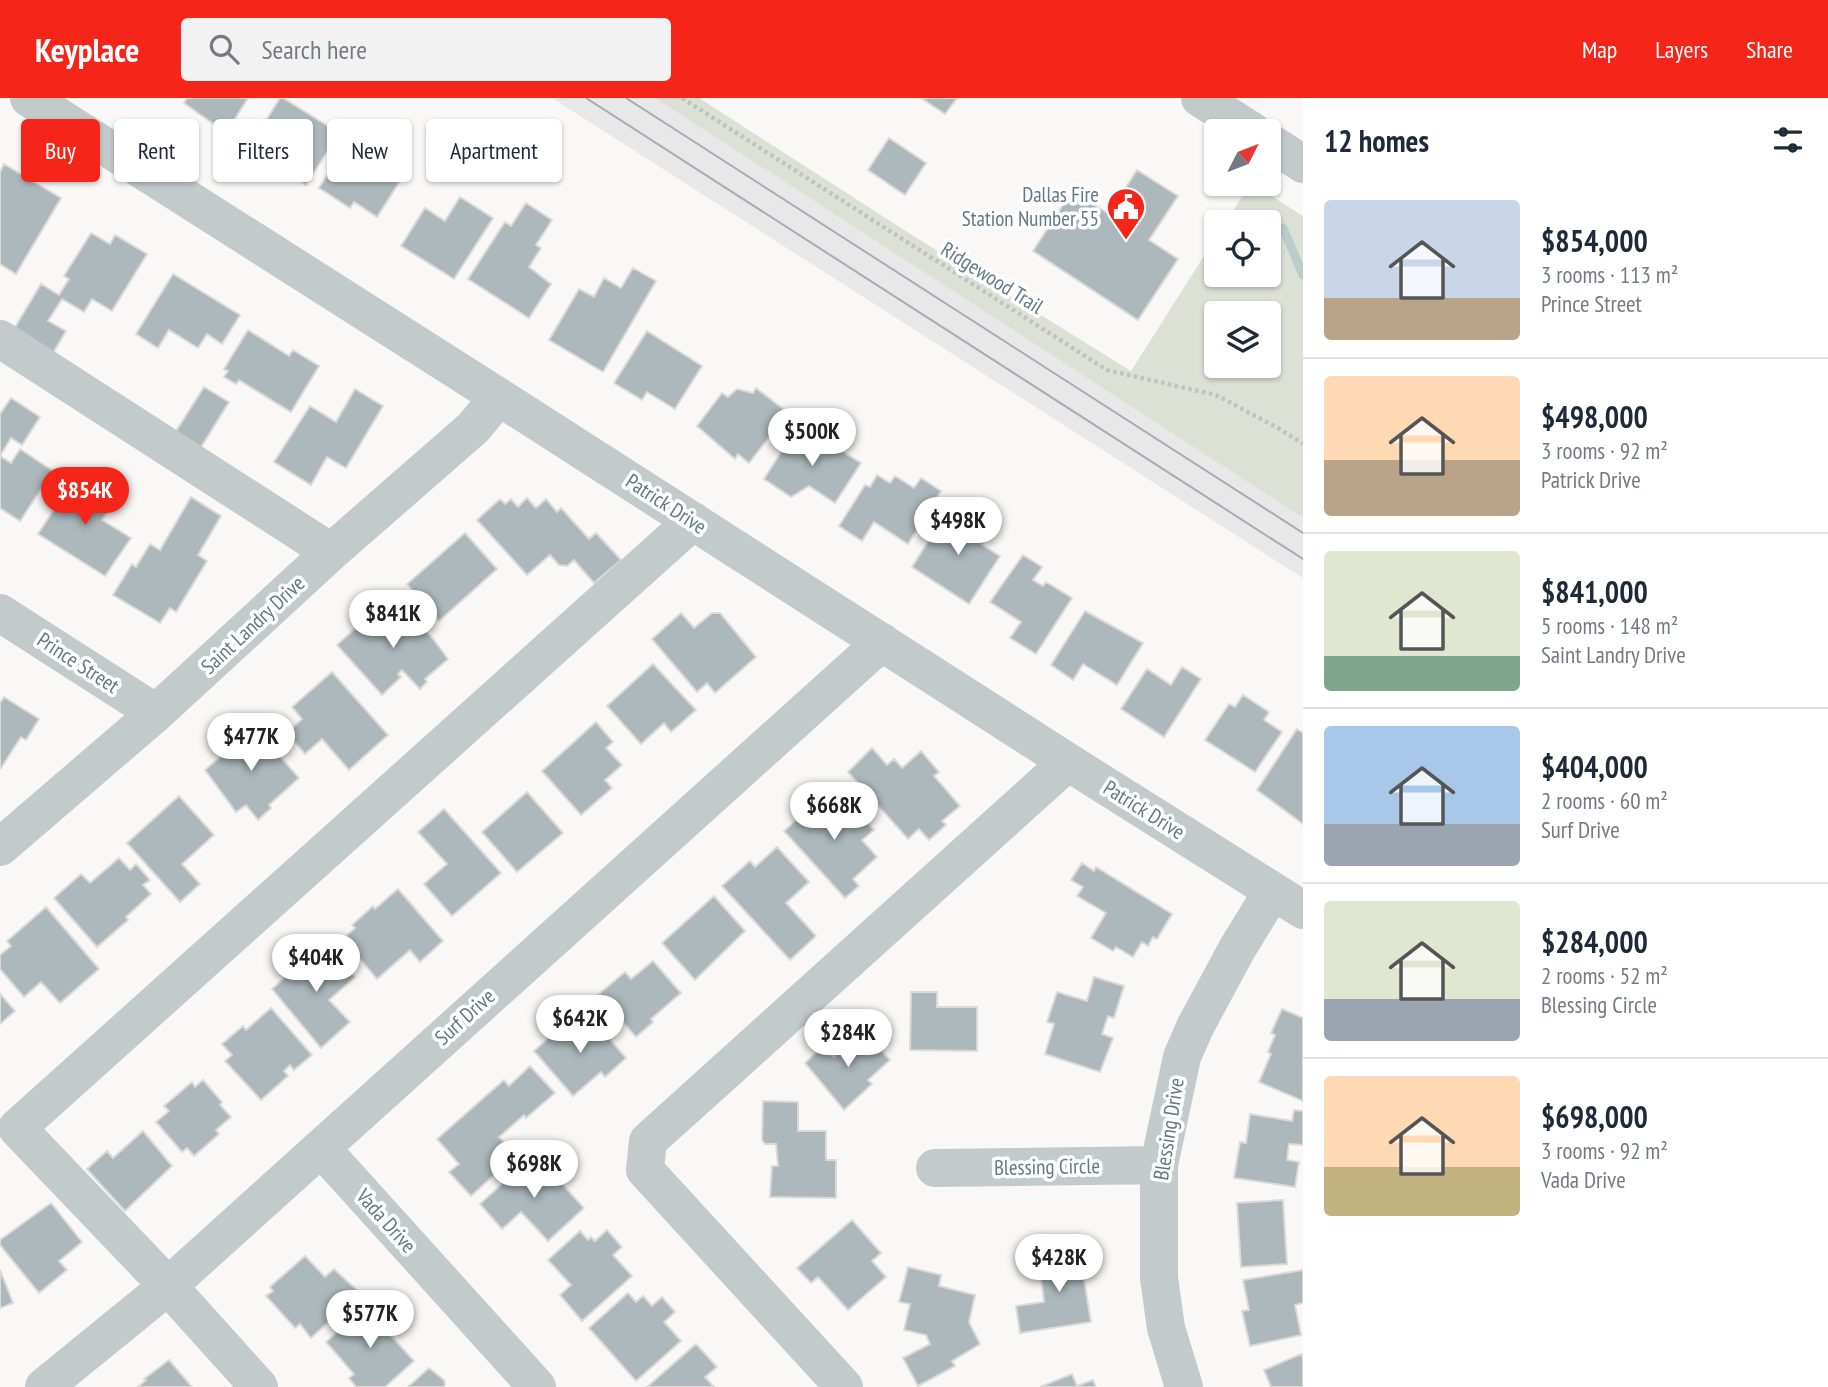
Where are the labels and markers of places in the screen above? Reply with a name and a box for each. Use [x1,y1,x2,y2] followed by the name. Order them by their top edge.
[962,181,1099,232] place label: Dallas Fire Station Number 55
[1105,186,1147,241] public building icon: Dallas Fire Station Number 55
[763,408,861,468] pin: $500K
[36,468,134,527] pin: $854K
[909,498,1007,557] pin: $498K
[344,590,442,650] pin: $841K
[202,714,300,773] pin: $477K
[785,782,883,842] pin: $668K
[267,934,365,994] pin: $404K
[531,996,629,1055] pin: $642K
[799,1010,897,1069] pin: $284K
[485,1140,583,1200] pin: $698K
[1010,1234,1108,1294] pin: $428K
[321,1290,419,1350] pin: $577K

